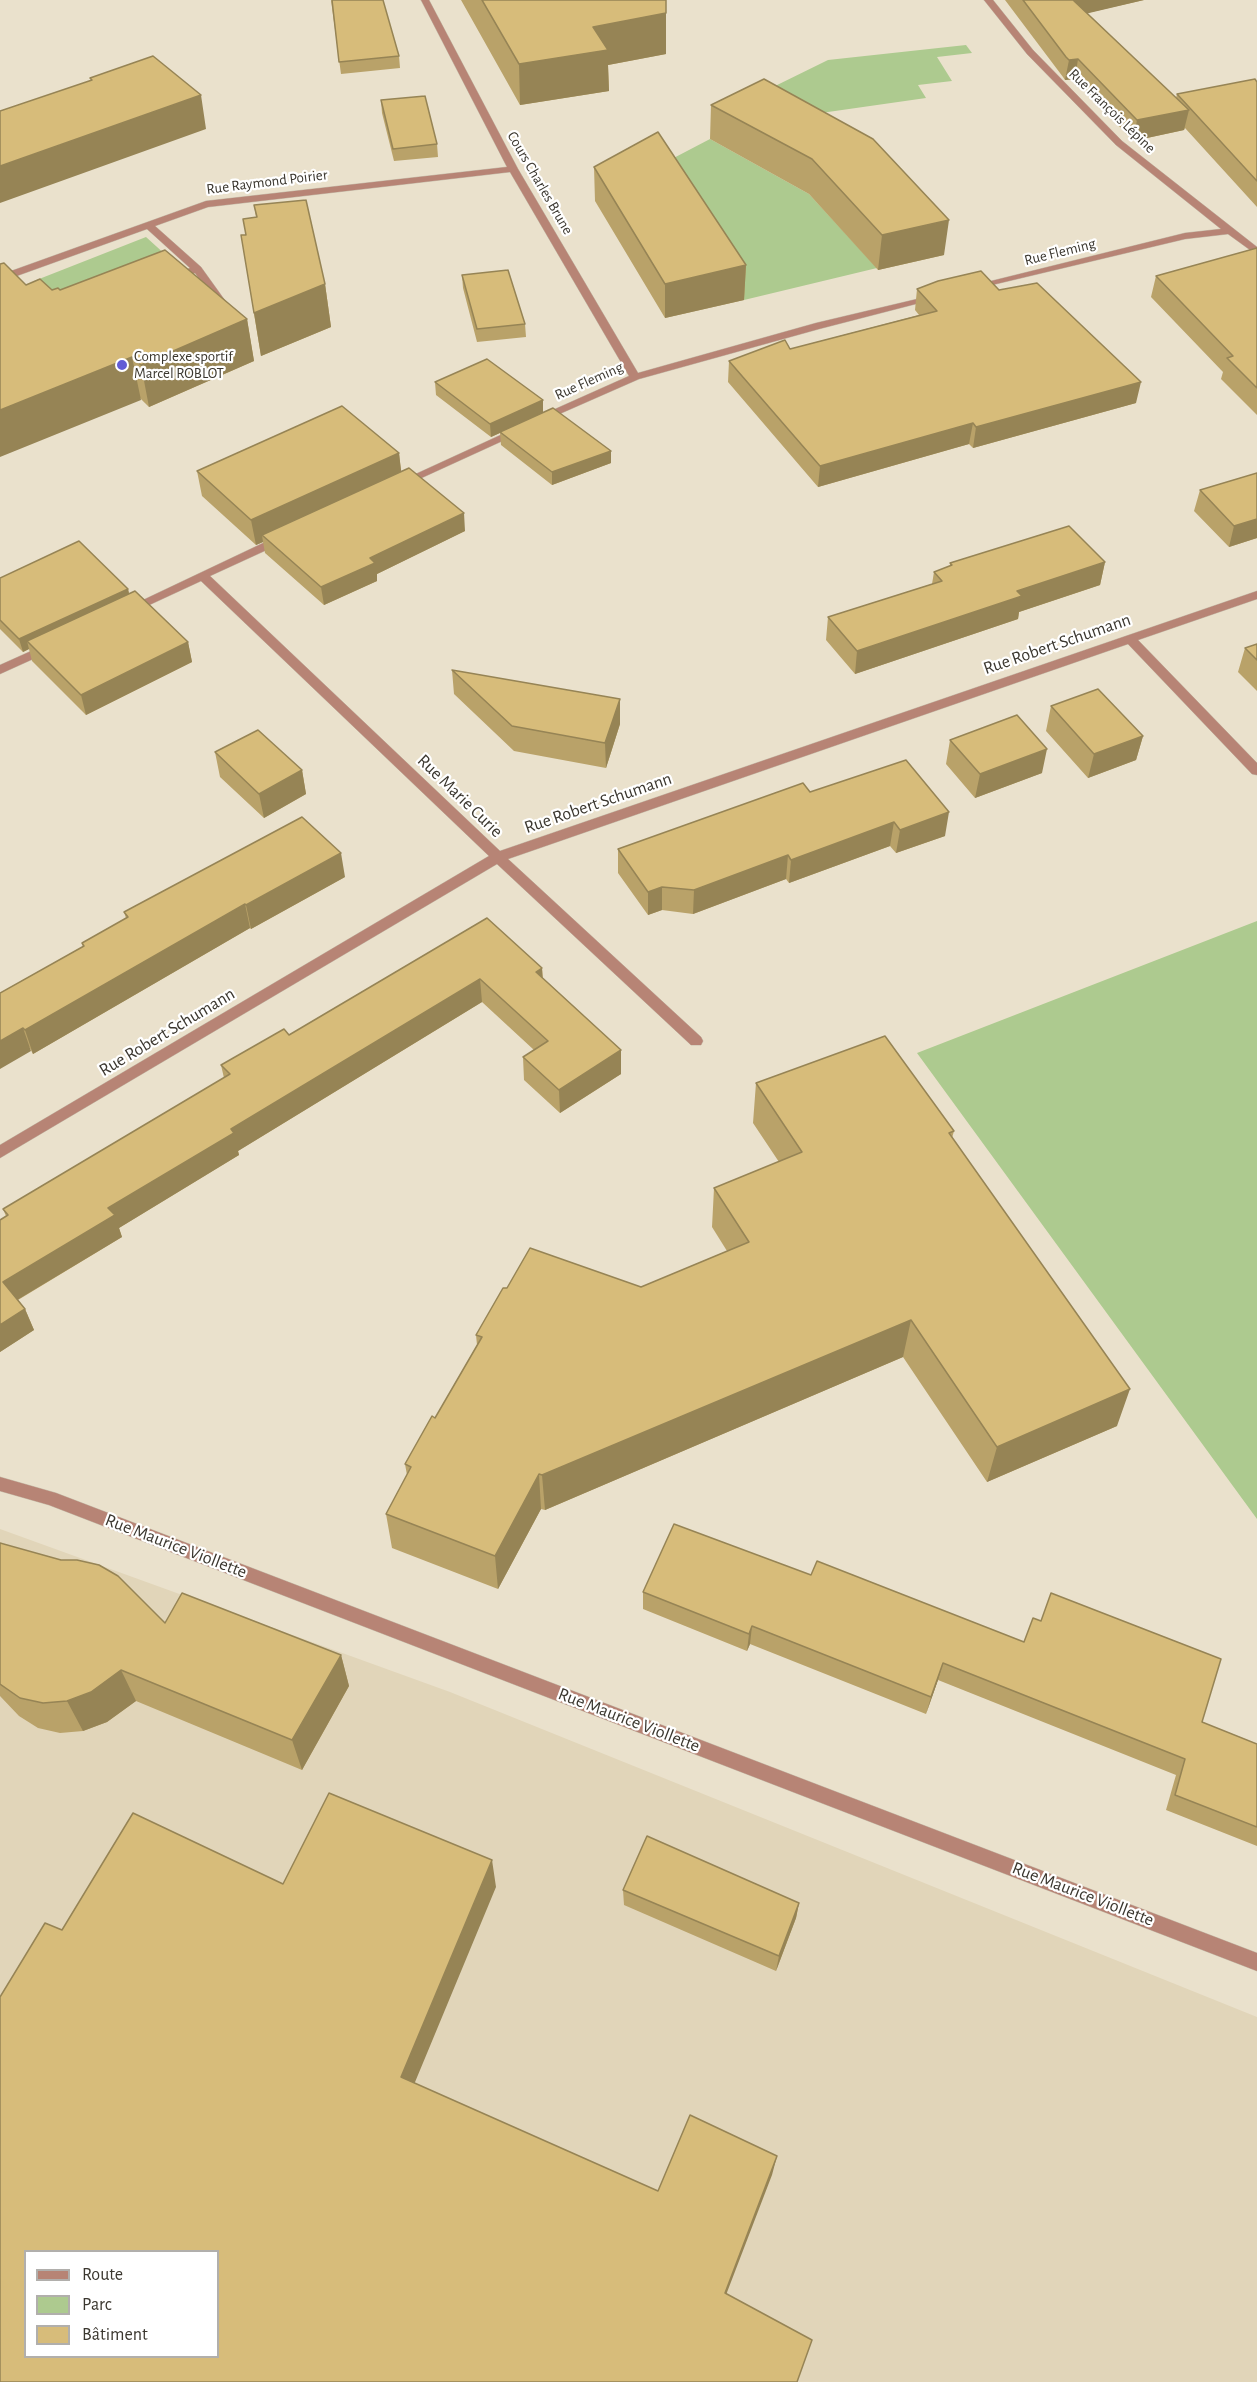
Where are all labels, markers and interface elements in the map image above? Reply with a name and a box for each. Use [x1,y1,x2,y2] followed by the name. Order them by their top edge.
[1065,65,1159,157] street label: Rue François Lépine
[503,128,577,238] street label: Cours Charles Brune
[205,166,329,198] street label: Rue Raymond Poirier
[1022,234,1098,270] street label: Rue Fleming
[134,347,233,382] place label: Complexe sportif Marcel ROBLOT
[115,358,129,372] marker: Complexe sportif Marcel ROBLOT
[552,358,626,404] street label: Rue Fleming
[980,609,1134,679] street label: Rue Robert Schumann
[413,750,507,842] street label: Rue Marie Curie
[521,768,675,838] street label: Rue Robert Schumann
[95,983,239,1081] street label: Rue Robert Schumann
[102,1509,250,1583] street label: Rue Maurice Viollette
[555,1683,703,1757] street label: Rue Maurice Viollette
[1009,1857,1157,1931] street label: Rue Maurice Viollette
[24,2250,219,2358] legend
[82,2266,123,2284] text: Route
[82,2296,112,2314] text: Parc
[82,2326,148,2344] text: Bâtiment

